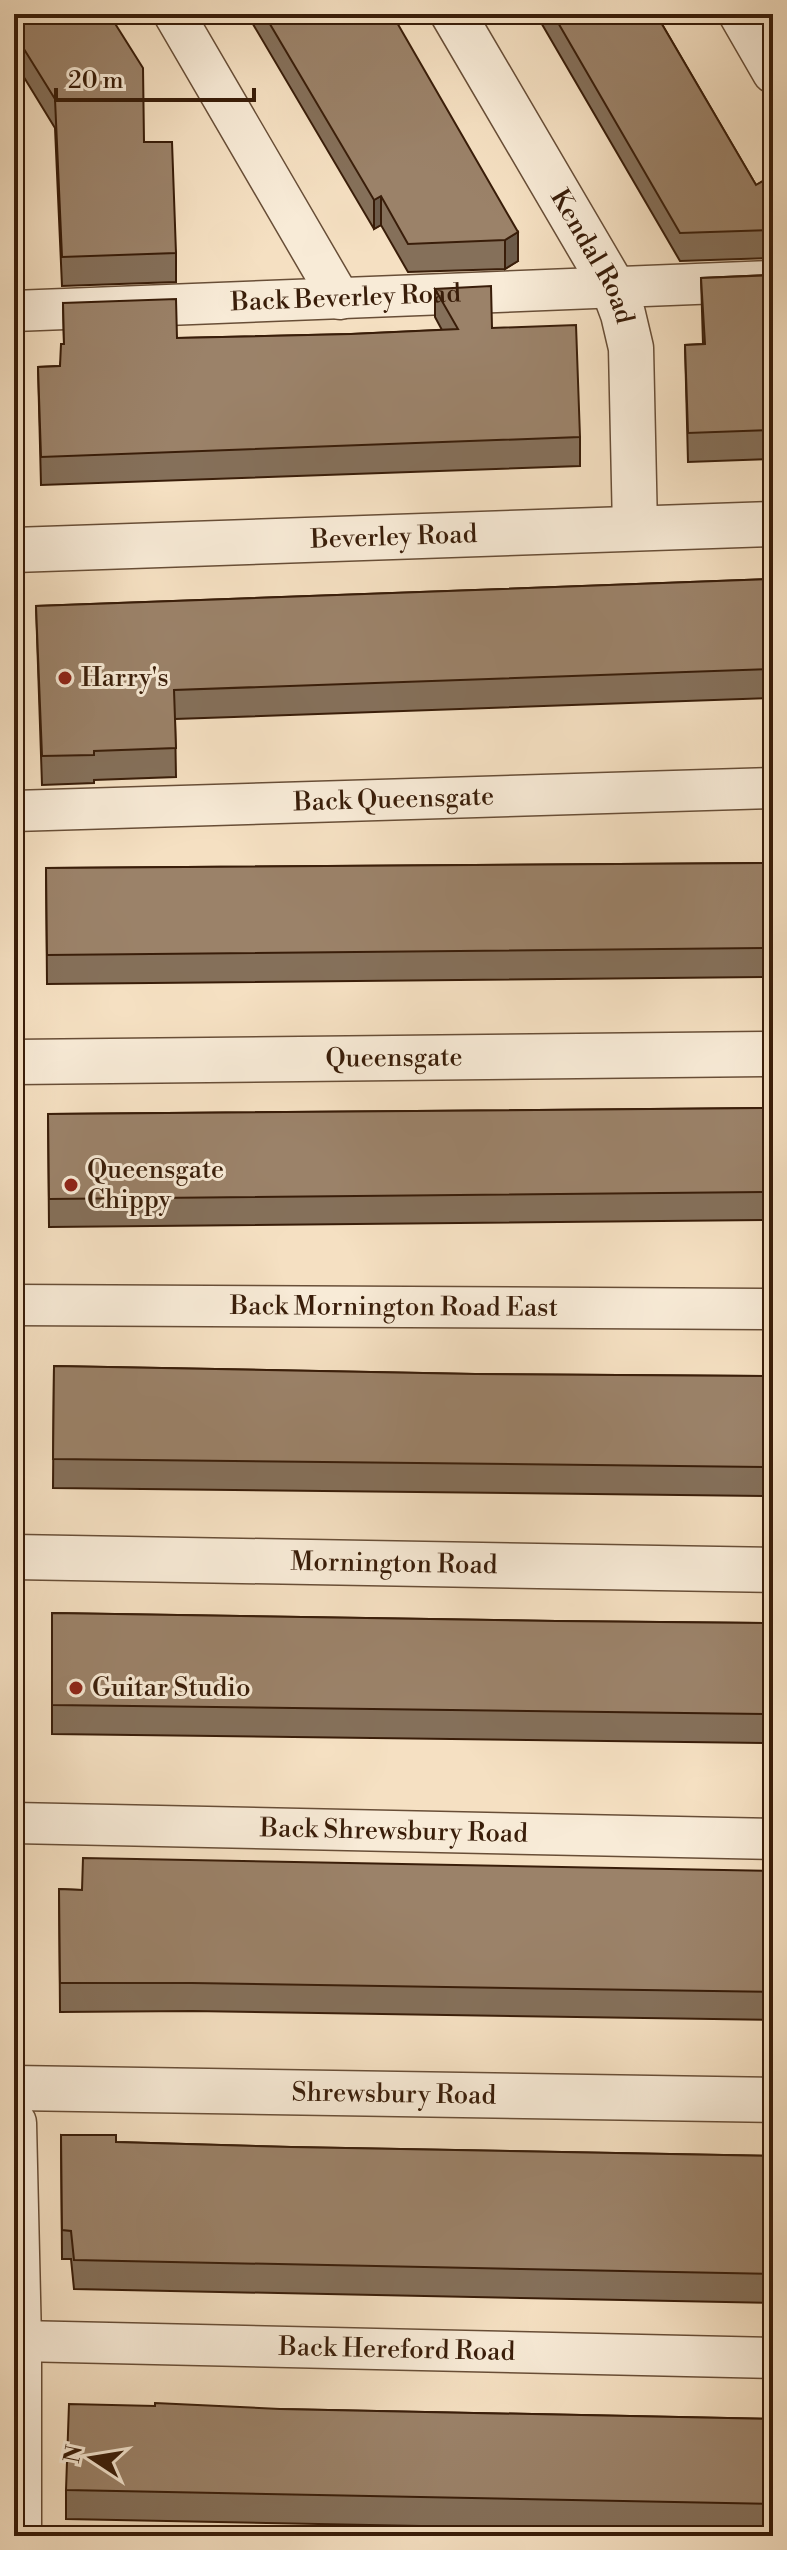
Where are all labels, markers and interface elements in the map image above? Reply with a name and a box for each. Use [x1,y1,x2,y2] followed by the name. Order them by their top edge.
[56,52,254,102] scale bar
[68,66,124,96] text: 20 m
[543,183,641,327] street label: Kendal Road
[229,277,462,318] street label: Back Beverley Road
[309,518,478,556] street label: Beverley Road
[81,662,169,694] place label: Harry's
[56,669,74,687] marker: Harry's
[292,780,495,819] street label: Back Queensgate
[325,1041,463,1075] street label: Queensgate
[87,1154,224,1216] place label: Queensgate Chippy
[62,1176,80,1194] marker: Queensgate Chippy
[229,1290,558,1324] street label: Back Mornington Road East
[290,1546,498,1581] street label: Mornington Road
[92,1672,251,1704] place label: Guitar Studio
[67,1679,85,1697] marker: Guitar Studio
[259,1812,528,1850] street label: Back Shrewsbury Road
[292,2076,497,2112] street label: Shrewsbury Road
[277,2331,516,2368] street label: Back Hereford Road
[52,2418,132,2498] north arrow
[59,2442,89,2465] text: N

